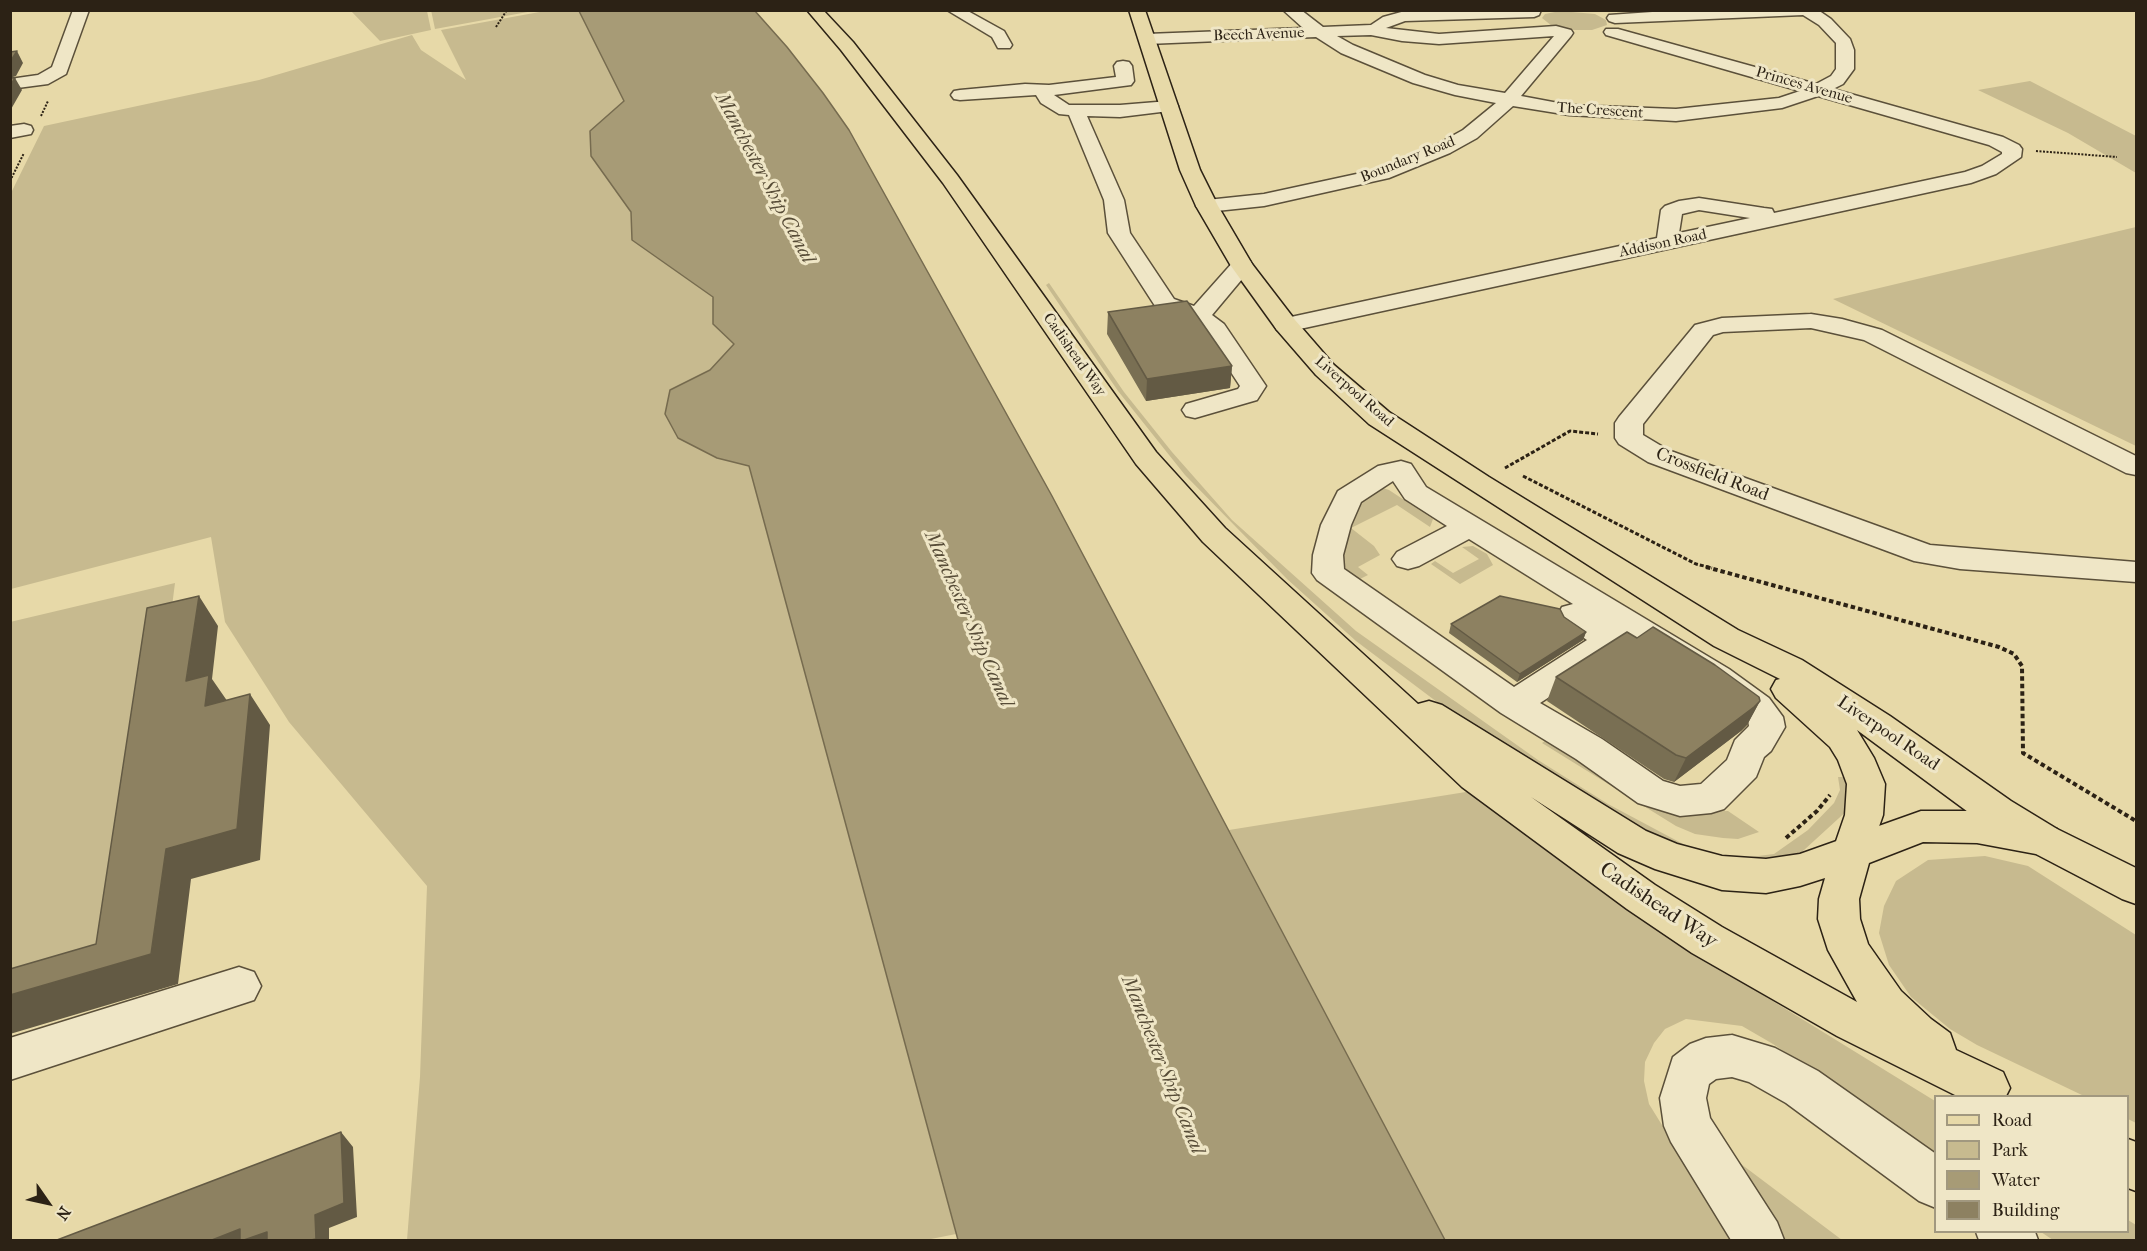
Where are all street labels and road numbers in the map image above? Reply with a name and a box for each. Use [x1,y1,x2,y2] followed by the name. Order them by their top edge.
[1213,24,1305,46] street label: Beech Avenue
[1754,64,1854,108] street label: Princes Avenue
[1556,99,1644,123] street label: The Crescent
[1358,133,1458,187] street label: Boundary Road
[1618,226,1708,262] street label: Addison Road
[1039,310,1109,400] street label: Cadishead Way
[1311,353,1397,431] street label: Liverpool Road
[1652,444,1772,506] street label: Crossfield Road
[1833,692,1943,776] street label: Liverpool Road
[1594,857,1722,955] street label: Cadishead Way

